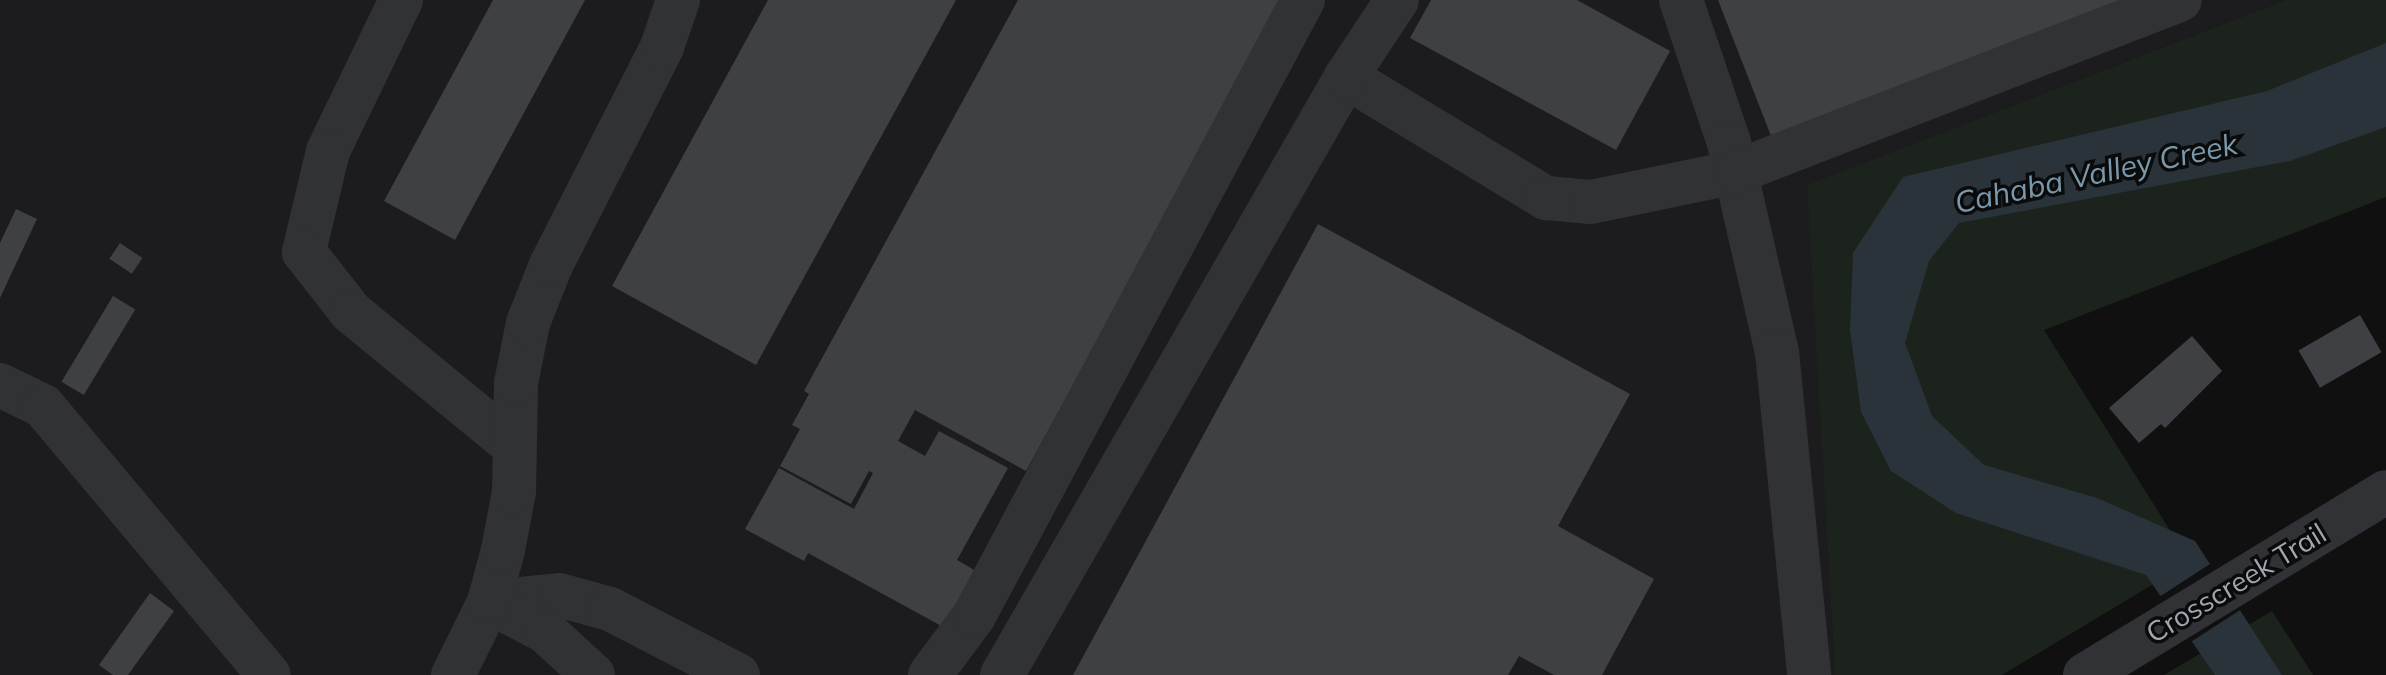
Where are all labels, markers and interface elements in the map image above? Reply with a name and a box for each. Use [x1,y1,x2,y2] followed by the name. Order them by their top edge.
[1951,125,2241,221] water label: Cahaba Valley Creek
[2140,516,2332,650] street label: Crosscreek Trail

